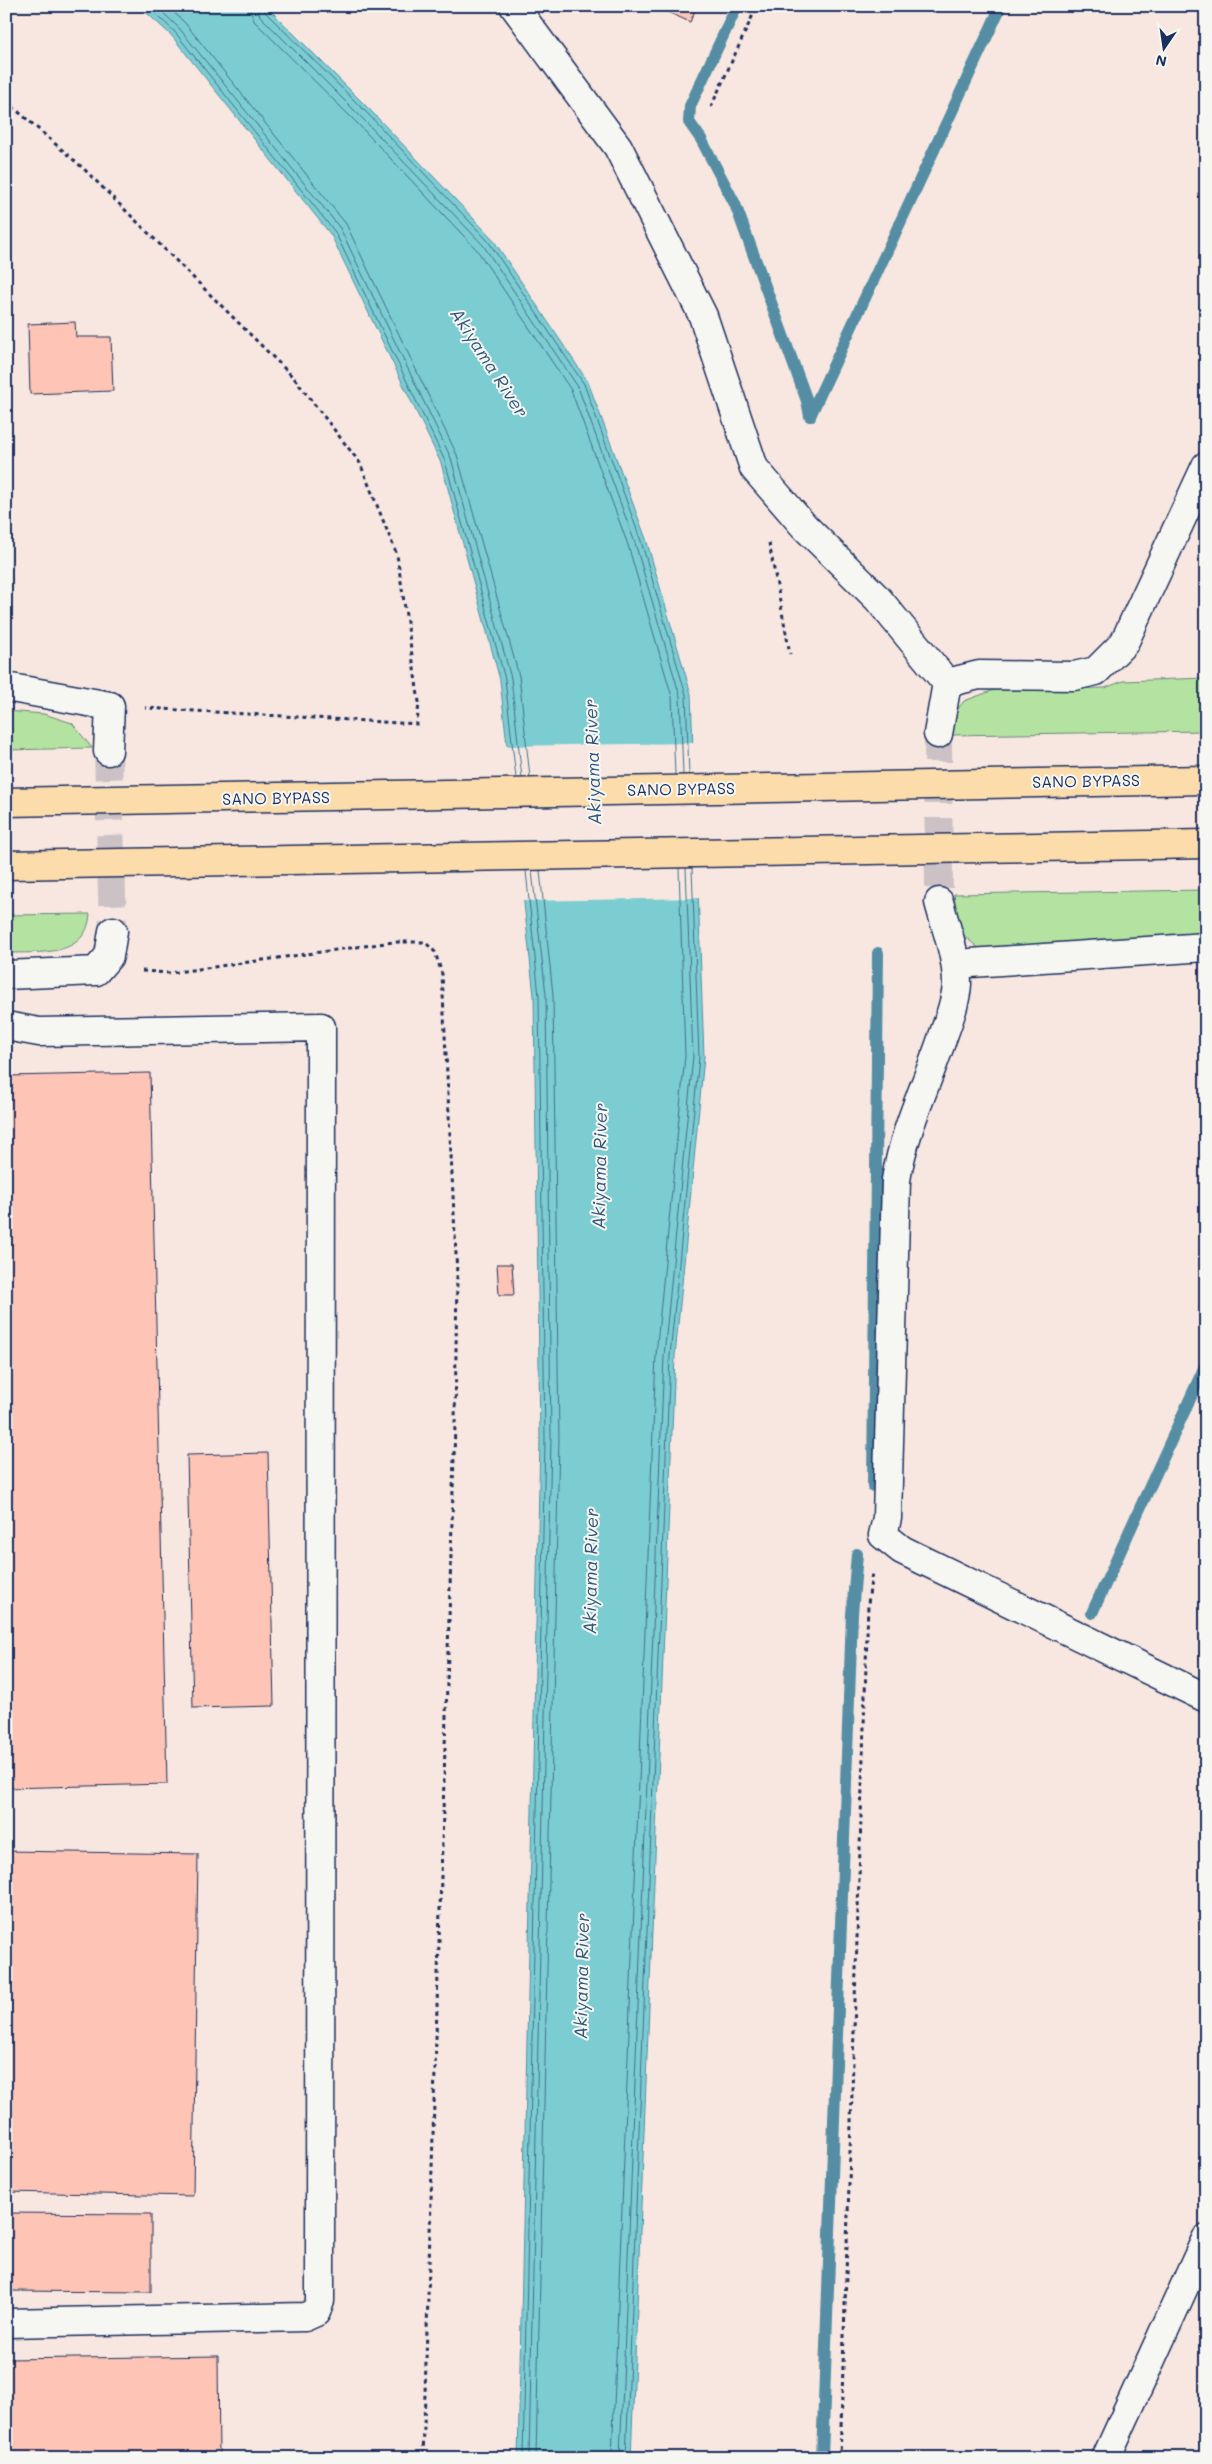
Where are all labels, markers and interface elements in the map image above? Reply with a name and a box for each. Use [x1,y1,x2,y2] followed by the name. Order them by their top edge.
[1140,22,1190,72] north arrow
[1154,51,1168,72] text: N
[445,303,534,422] water label: Akiyama River
[578,699,606,826] water label: Akiyama River
[1032,769,1140,792] street label: SANO BYPASS
[627,777,735,800] street label: SANO BYPASS
[222,786,330,809] street label: SANO BYPASS
[586,1103,612,1229] water label: Akiyama River
[577,1508,603,1634] water label: Akiyama River
[568,1913,594,2039] water label: Akiyama River

